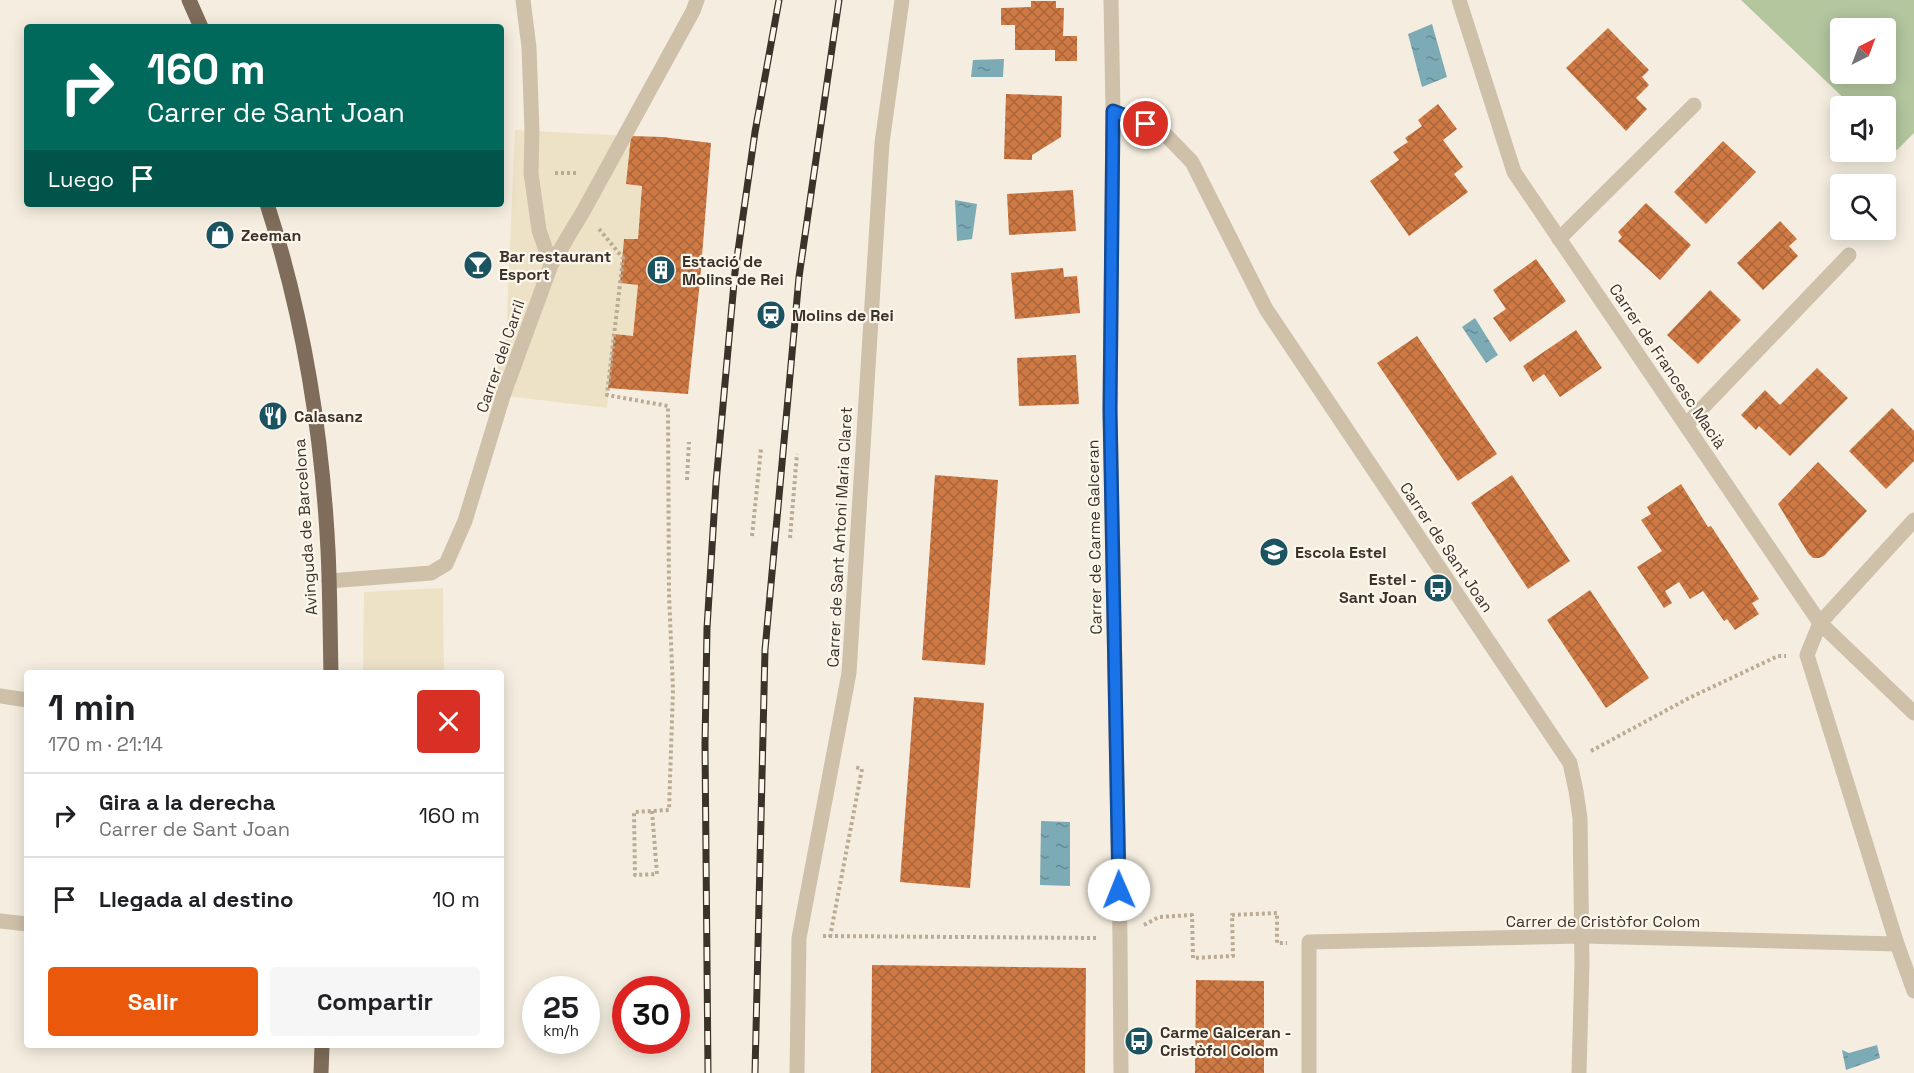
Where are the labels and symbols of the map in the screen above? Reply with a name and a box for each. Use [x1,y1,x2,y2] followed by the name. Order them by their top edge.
[1830,18,1896,84] north arrow
[1120,98,1171,149] pin
[204,219,236,251] shop icon: Zeeman
[241,225,301,246] place label: Zeeman
[499,246,611,285] place label: Bar restaurant Esport
[462,249,494,281] bar icon: Bar restaurant Esport
[682,251,784,290] place label: Estació de Molins de Rei
[645,254,677,286] building icon: Estació de Molins de Rei
[1604,280,1731,453] street label: Carrer de Francesc Macià
[471,297,530,415] street label: Carrer del Carril
[755,299,787,331] station icon: Molins de Rei
[792,305,894,326] place label: Molins de Rei
[257,400,289,432] restaurant icon: Calasanz
[294,406,363,427] place label: Calasanz
[822,406,857,668] street label: Carrer de Sant Antoni Maria Claret
[289,438,322,616] street label: Avinguda de Barcelona
[1082,439,1107,635] street label: Carrer de Carme Galceran
[1395,478,1498,616] street label: Carrer de Sant Joan
[1258,536,1290,568] school or university icon: Escola Estel
[1295,542,1387,563] place label: Escola Estel
[1339,569,1417,608] place label: Estel - Sant Joan
[1422,572,1454,604] bus stop icon: Estel - Sant Joan
[1087,858,1151,922] position arrow
[1506,911,1700,932] street label: Carrer de Cristòfor Colom
[612,976,690,1054] speed limit sign: 30
[1160,1022,1291,1061] place label: Carme Galceran - Cristòfol Colom
[1123,1025,1155,1057] bus stop icon: Carme Galceran - Cristòfol Colom

